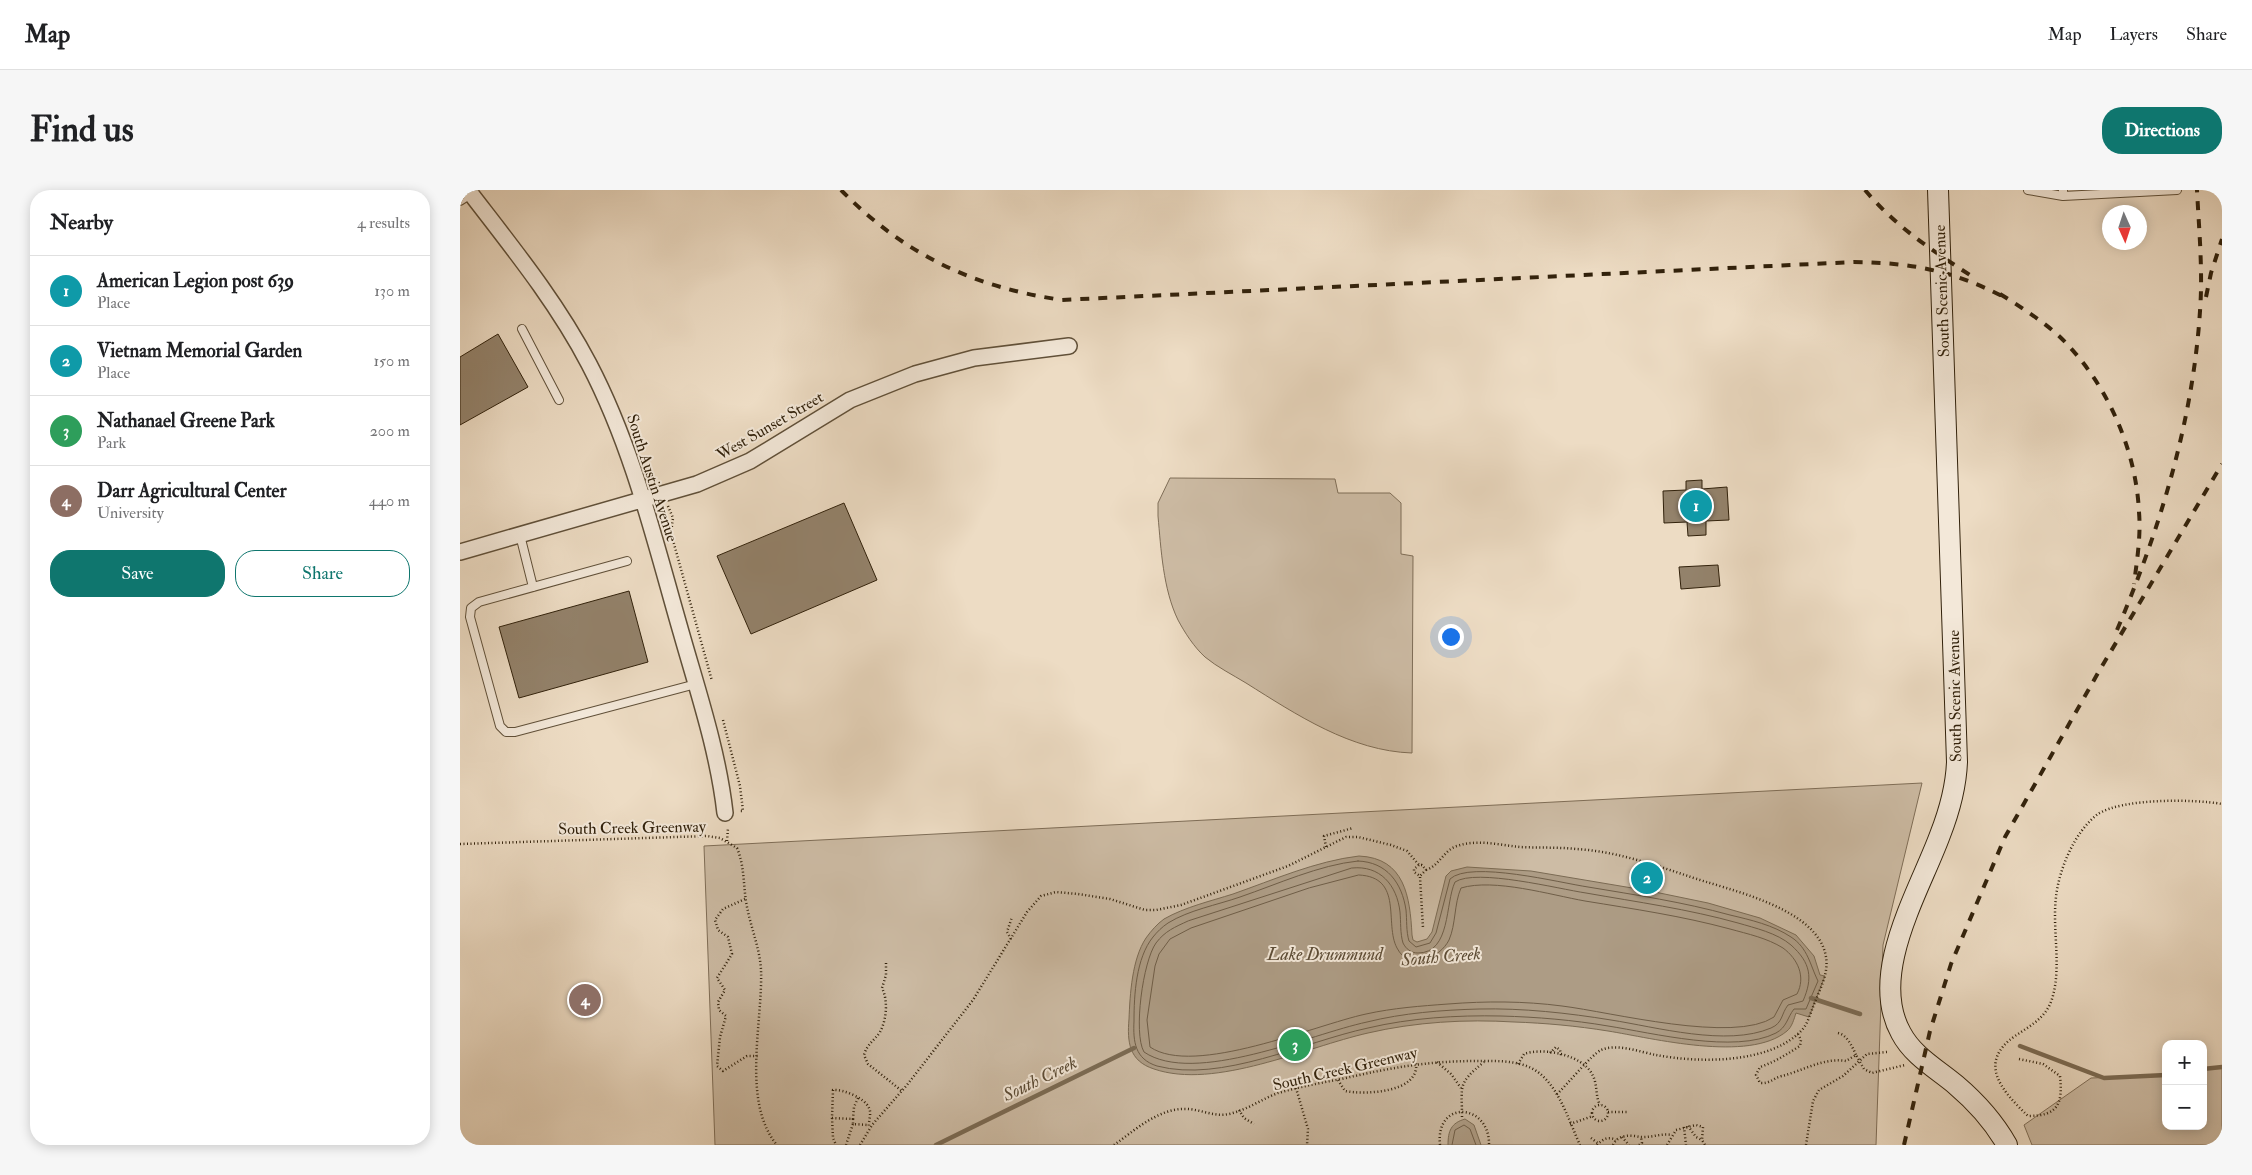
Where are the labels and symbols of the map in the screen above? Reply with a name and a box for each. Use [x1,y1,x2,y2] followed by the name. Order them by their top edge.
[2102,205,2147,250] north arrow
[1930,224,1954,358] street label: South Scenic Avenue
[712,387,827,465] street label: West Sunset Street
[622,412,682,545] street label: South Austin Avenue
[1680,487,1712,525] pin: 1
[1438,624,1464,650] your location
[1944,629,1966,762] street label: South Scenic Avenue
[558,817,707,839] street label: South Creek Greenway
[1631,859,1663,897] pin: 2
[1399,942,1482,972] water label: South Creek
[1266,943,1384,966] water label: Lake Drummund
[569,981,601,1019] pin: 4
[1279,1026,1311,1064] pin: 3
[1271,1042,1420,1095] street label: South Creek Greenway
[998,1051,1081,1107] water label: South Creek

